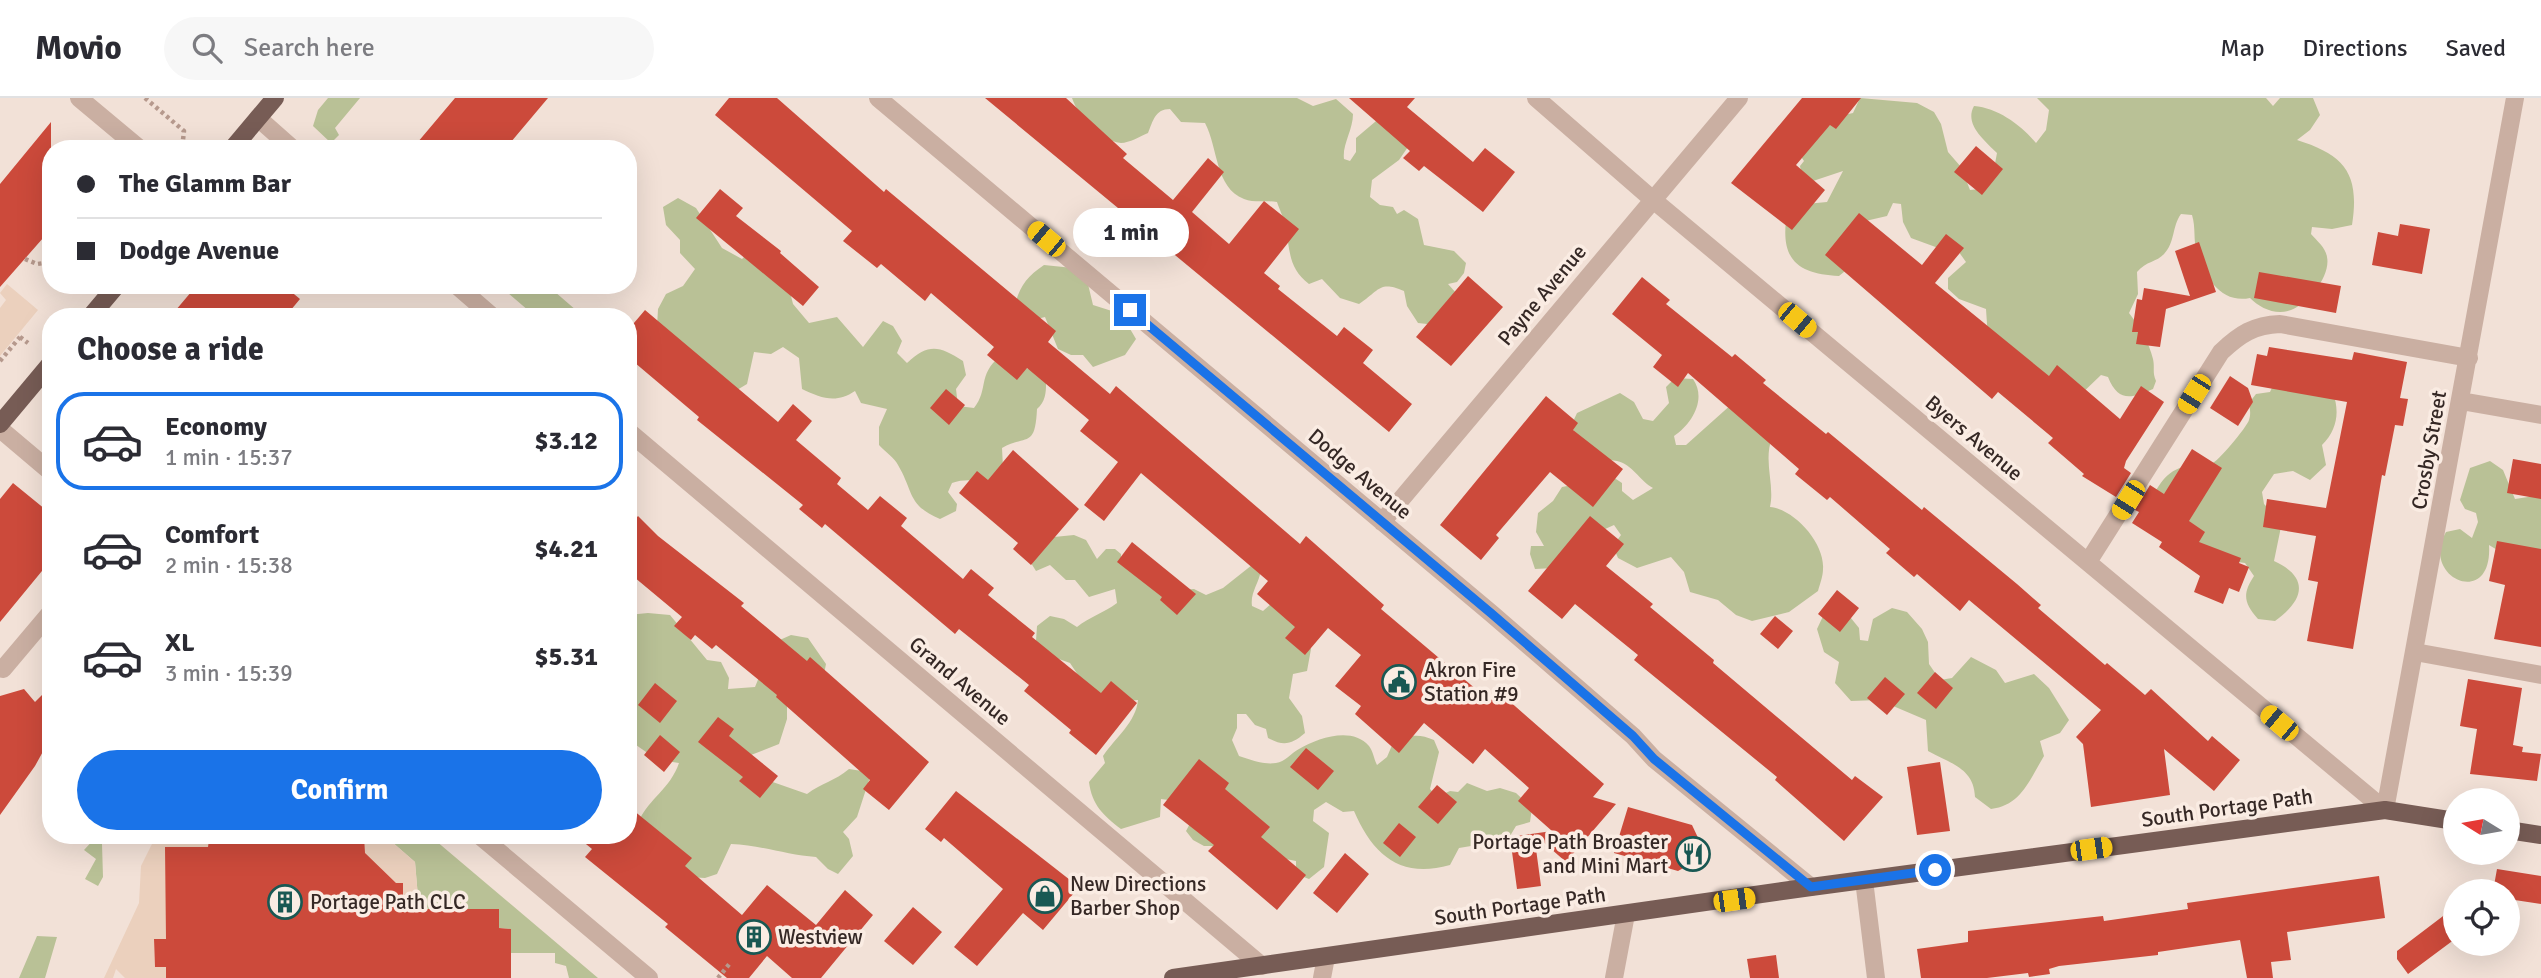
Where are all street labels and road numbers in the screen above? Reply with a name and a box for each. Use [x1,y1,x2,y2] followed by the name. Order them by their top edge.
[1492,239,1592,351] street label: Payne Avenue
[2406,388,2452,512] street label: Crosby Street
[1920,390,2028,486] street label: Byers Avenue
[1303,423,1417,525] street label: Dodge Avenue
[904,631,1016,731] street label: Grand Avenue
[2140,783,2314,833] street label: South Portage Path
[1433,881,1607,931] street label: South Portage Path

